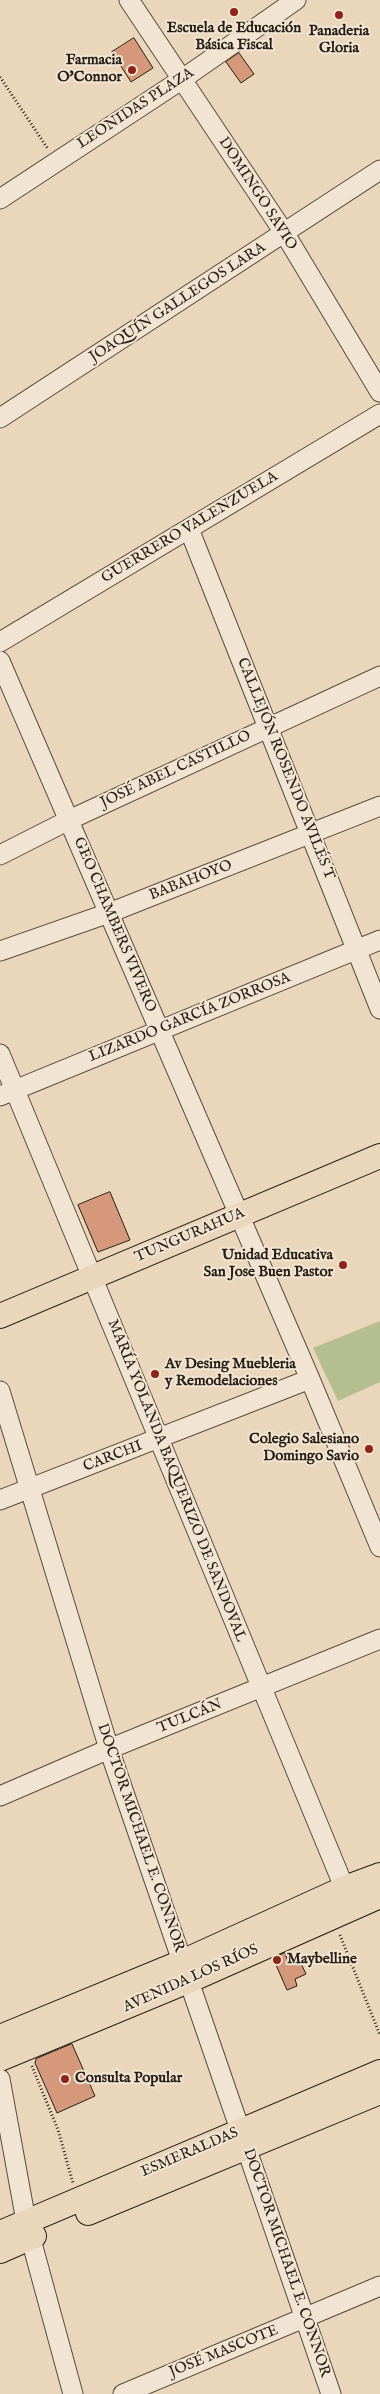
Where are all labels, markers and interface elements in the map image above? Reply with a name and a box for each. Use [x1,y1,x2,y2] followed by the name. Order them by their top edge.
[228,6,240,18] marker: Escuela de Educación Básica Fiscal
[333,9,345,21] marker: Panaderia Gloria
[167,20,301,55] place label: Escuela de Educación Básica Fiscal
[309,23,369,58] place label: Panaderia Gloria
[57,52,122,87] place label: Farmacia O'Connor
[126,64,138,76] marker: Farmacia O'Connor
[74,65,198,153] street label: LEONIDAS PLAZA
[214,134,300,254] street label: DOMINGO SAVIO
[86,239,270,367] street label: JOAQUÍN GALLEGOS LARA
[99,468,281,588] street label: GUERRERO VALENZUELA
[232,655,338,883] street label: CALLEJÓN ROSENDO AVILÉS T
[98,727,254,813] street label: JOSÉ ABEL CASTILLO
[69,835,159,1015] street label: GEO CHAMBERS VIVERO
[147,857,235,905] street label: BABAHOYO
[87,969,293,1067] street label: LIZARDO GARCÍA ZORROSA
[132,1205,248,1267] street label: TUNGURAHUA
[203,1247,333,1282] place label: Unidad Educativa San Jose Buen Pastor
[337,1259,349,1271] marker: Unidad Educativa San Jose Buen Pastor
[103,1317,249,1645] street label: MARÍA YOLANDA BAQUERIZO DE SANDOVAL
[165,1356,296,1391] place label: Av Desing Muebleria y Remodelaciones
[149,1368,161,1380] marker: Av Desing Muebleria y Remodelaciones
[249,1431,359,1466] place label: Colegio Salesiano Domingo Savio
[81,1438,145,1476] street label: CARCHI
[363,1443,375,1455] marker: Colegio Salesiano Domingo Savio
[155,1696,225,1738] street label: TULCÁN
[92,1721,188,1955] street label: DOCTOR MICHAEL E. CONNOR
[121,1941,261,2017] street label: AVENIDA LOS RÍOS
[287,1951,357,1969] place label: Maybelline
[271,1954,283,1966] marker: Maybelline
[75,2070,182,2088] place label: Consulta Popular
[59,2073,71,2085] marker: Consulta Popular
[138,2124,242,2182] street label: ESMERALDAS
[238,2146,334,2380] street label: DOCTOR MICHAEL E. CONNOR
[167,2322,281,2382] street label: JOSÉ MASCOTE

